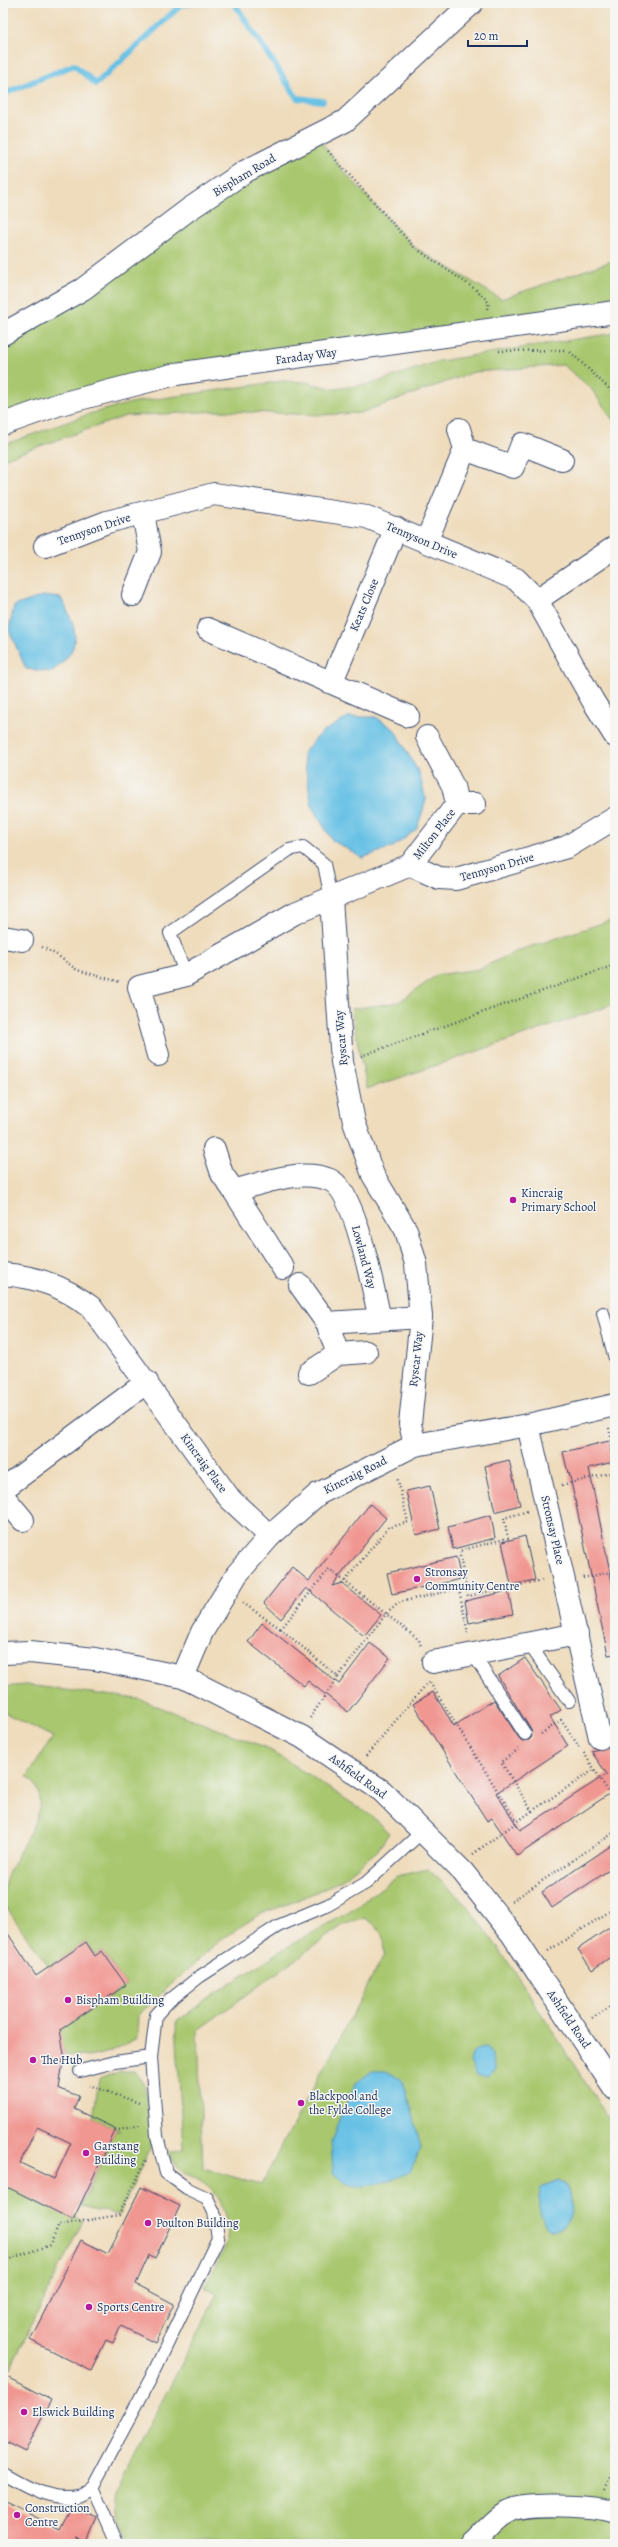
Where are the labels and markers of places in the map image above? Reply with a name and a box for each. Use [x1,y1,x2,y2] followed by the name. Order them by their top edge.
[521,1185,596,1215] place label: Kincraig Primary School
[508,1195,518,1205] marker: Kincraig Primary School
[425,1564,519,1594] place label: Stronsay Community Centre
[412,1574,422,1584] marker: Stronsay Community Centre
[76,1992,164,2008] place label: Bispham Building
[63,1995,73,2005] marker: Bispham Building
[41,2052,82,2068] place label: The Hub
[28,2055,38,2065] marker: The Hub
[309,2088,391,2118] place label: Blackpool and the Fylde College
[296,2098,306,2108] marker: Blackpool and the Fylde College
[94,2138,139,2168] place label: Garstang Building
[81,2148,91,2158] marker: Garstang Building
[156,2215,239,2231] place label: Poulton Building
[143,2218,153,2228] marker: Poulton Building
[97,2299,164,2315] place label: Sports Centre
[84,2302,94,2312] marker: Sports Centre
[32,2404,115,2420] place label: Elswick Building
[19,2407,29,2417] marker: Elswick Building
[25,2500,90,2530] place label: Construction Centre
[12,2510,22,2520] marker: Construction Centre

